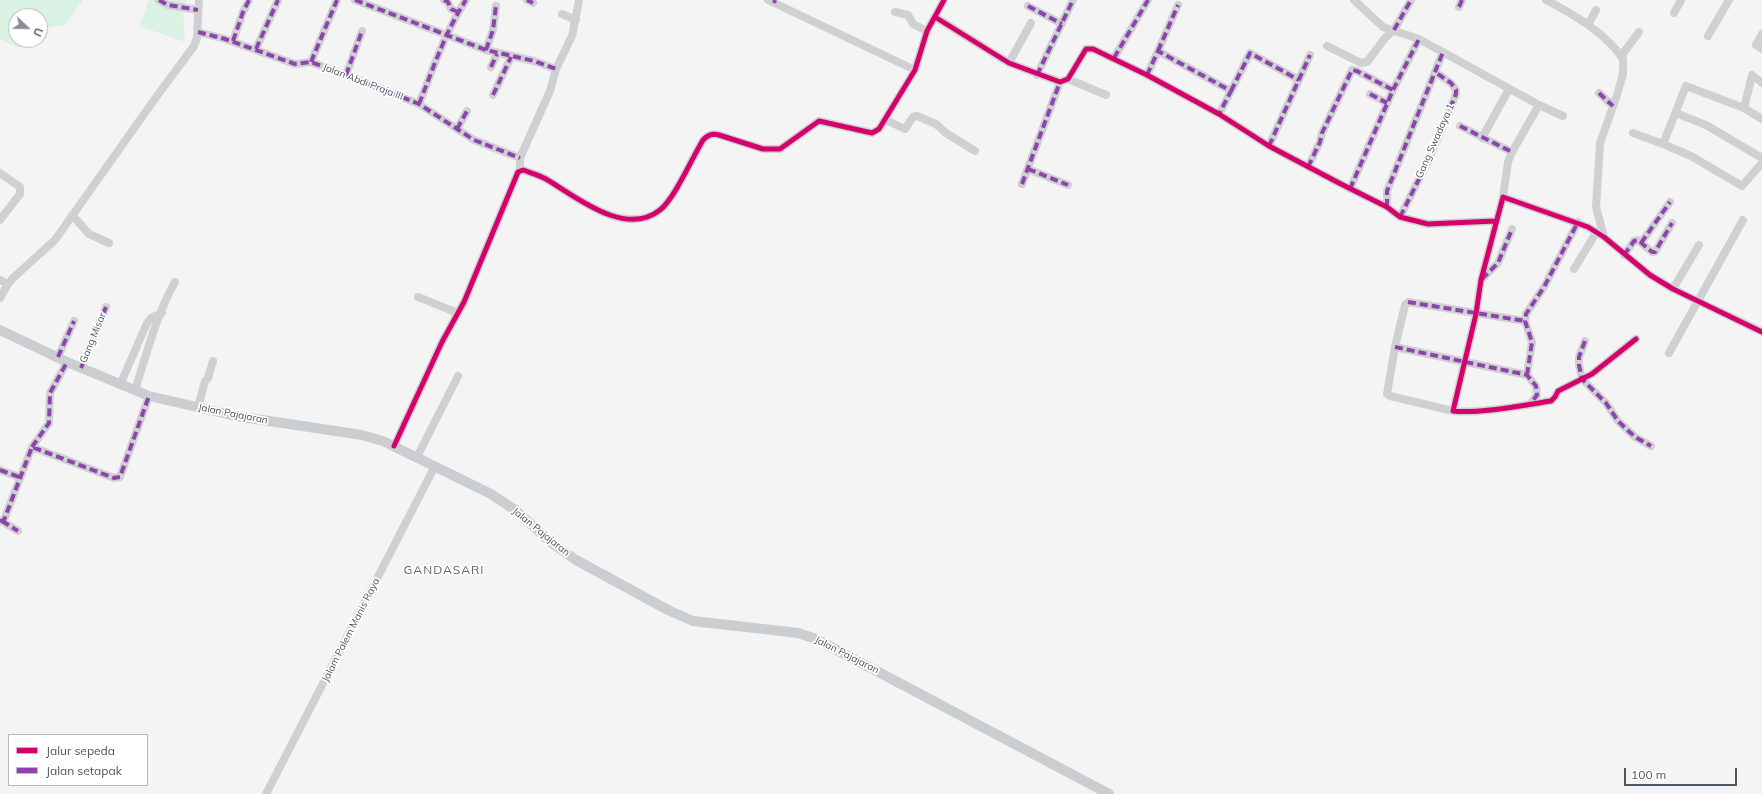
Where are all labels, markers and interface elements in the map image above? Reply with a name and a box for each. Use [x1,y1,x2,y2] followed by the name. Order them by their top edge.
[8,8,48,48] north arrow
[30,26,46,39] text: U
[321,61,405,103] street label: Jalan Abdi Praja III
[1413,102,1457,180] street label: Gang Swadaya 1
[77,311,109,365] street label: Gang Misar
[197,401,269,427] street label: Jalan Pajajaran
[510,505,572,559] street label: Jalan Pajajaran
[404,563,484,577] district label: GANDASARI
[320,576,382,684] street label: Jalam Palem Manis Raya
[813,634,881,676] street label: Jalan Pajajaran
[8,734,148,786] legend
[46,743,115,758] text: Jalur sepeda
[1626,760,1739,786] scale bar
[46,763,122,778] text: Jalan setapak
[1631,767,1666,782] text: 100 m

